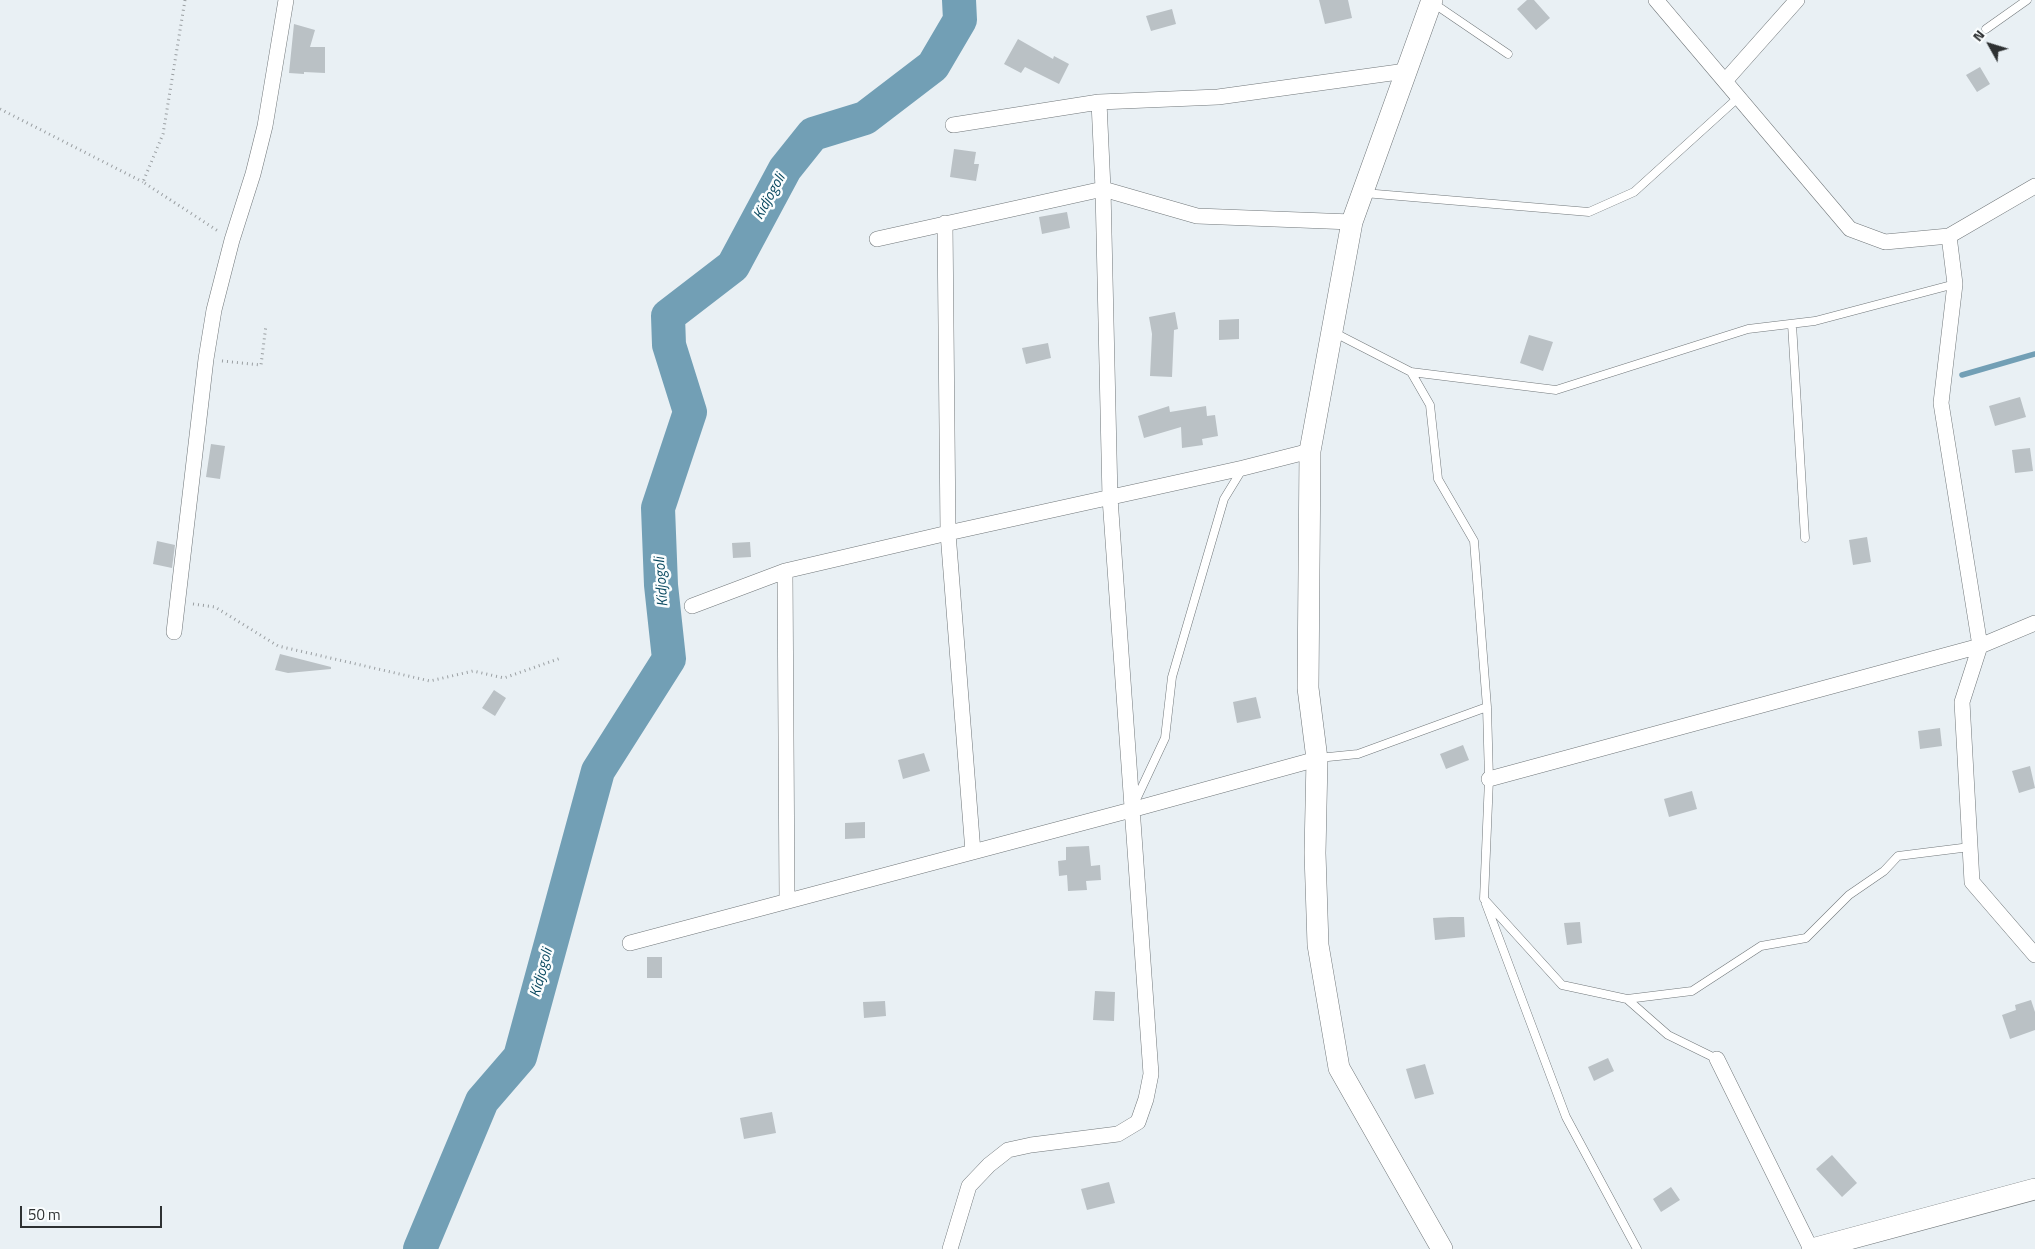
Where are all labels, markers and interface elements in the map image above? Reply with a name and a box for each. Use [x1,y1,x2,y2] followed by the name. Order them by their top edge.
[1965,20,2015,70] north arrow
[1967,25,1989,46] text: N
[750,171,790,223] water label: Kidjogoli
[651,557,673,607] water label: Kidjogoli
[527,947,557,999] water label: Kidjogoli
[22,1196,165,1228] scale bar
[28,1203,61,1226] text: 50 m

